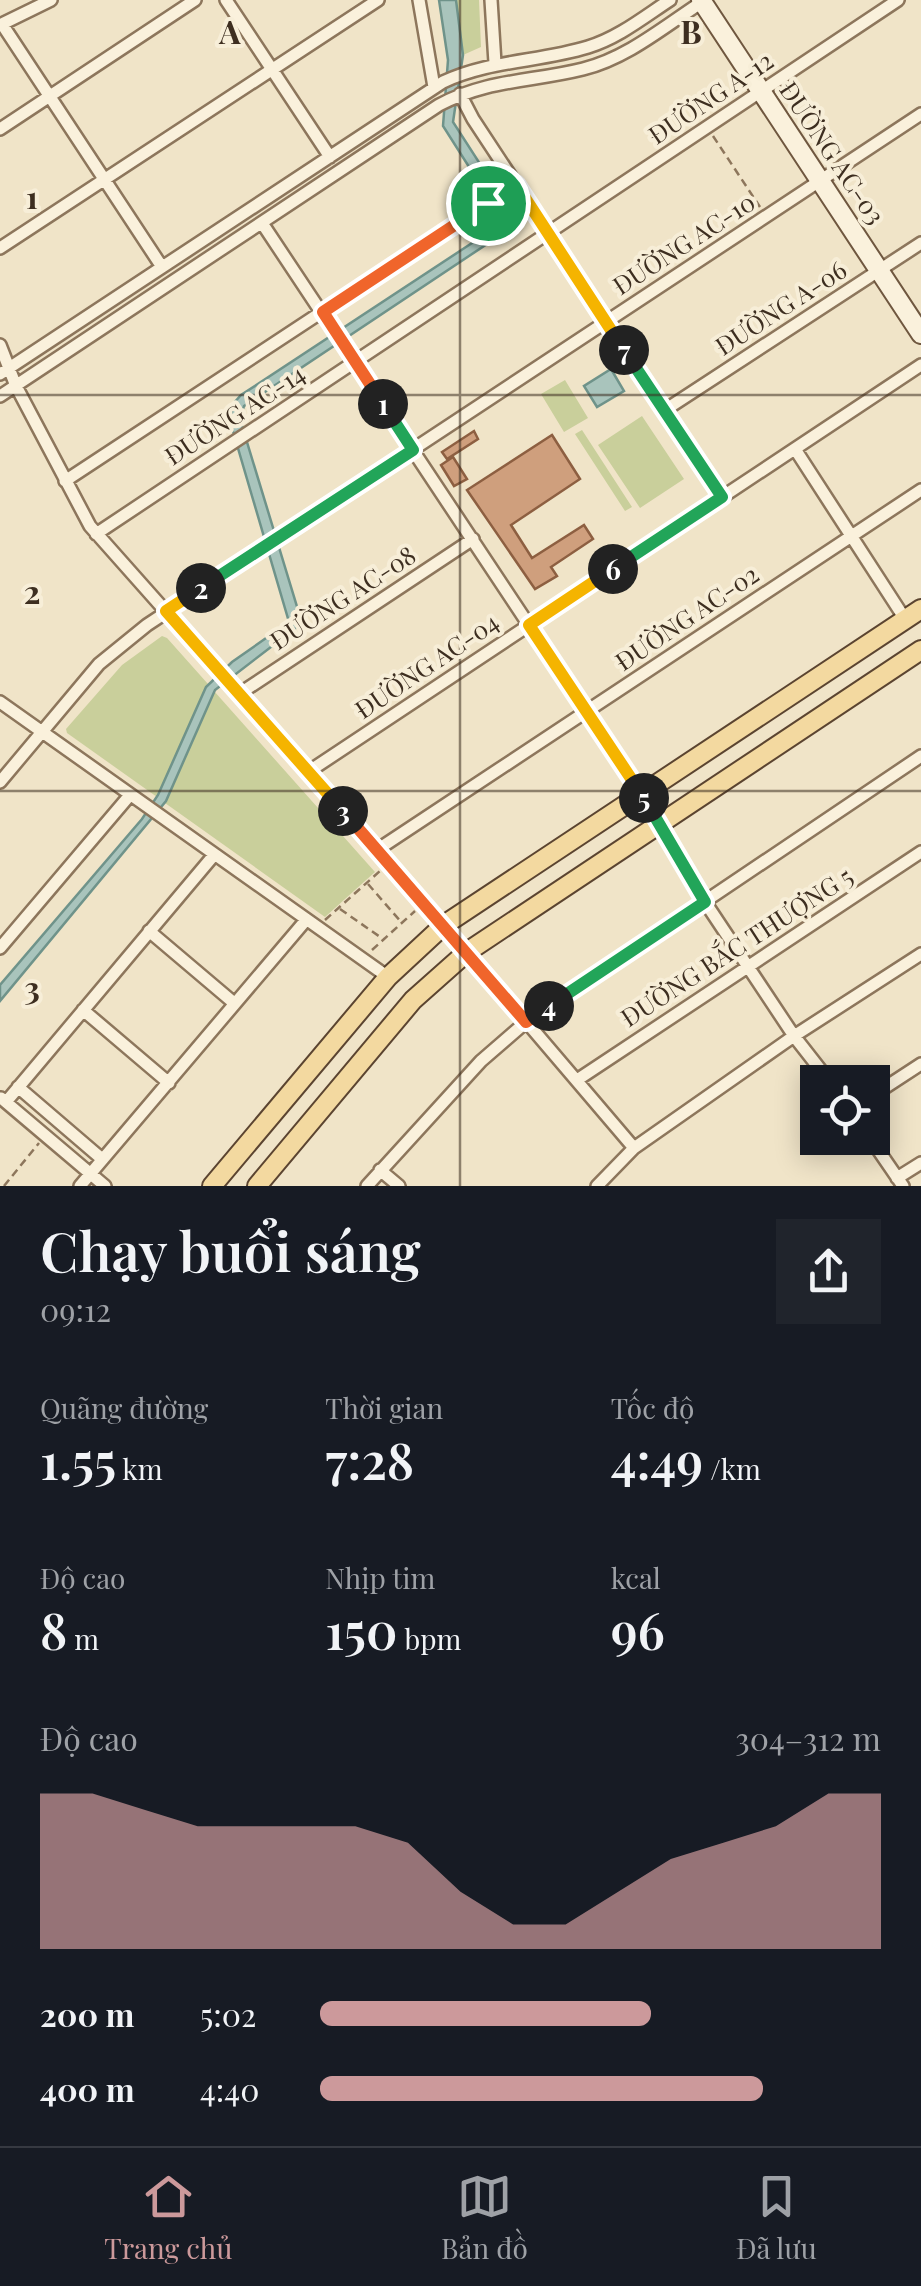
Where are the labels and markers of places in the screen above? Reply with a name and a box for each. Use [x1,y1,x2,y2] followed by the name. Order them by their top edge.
[446,161,531,246] pin
[599,325,649,375] pin: 7
[358,379,408,429] pin: 1
[588,544,638,594] pin: 6
[176,563,226,613] pin: 2
[619,773,669,823] pin: 5
[318,786,368,836] pin: 3
[524,981,574,1031] pin: 4

